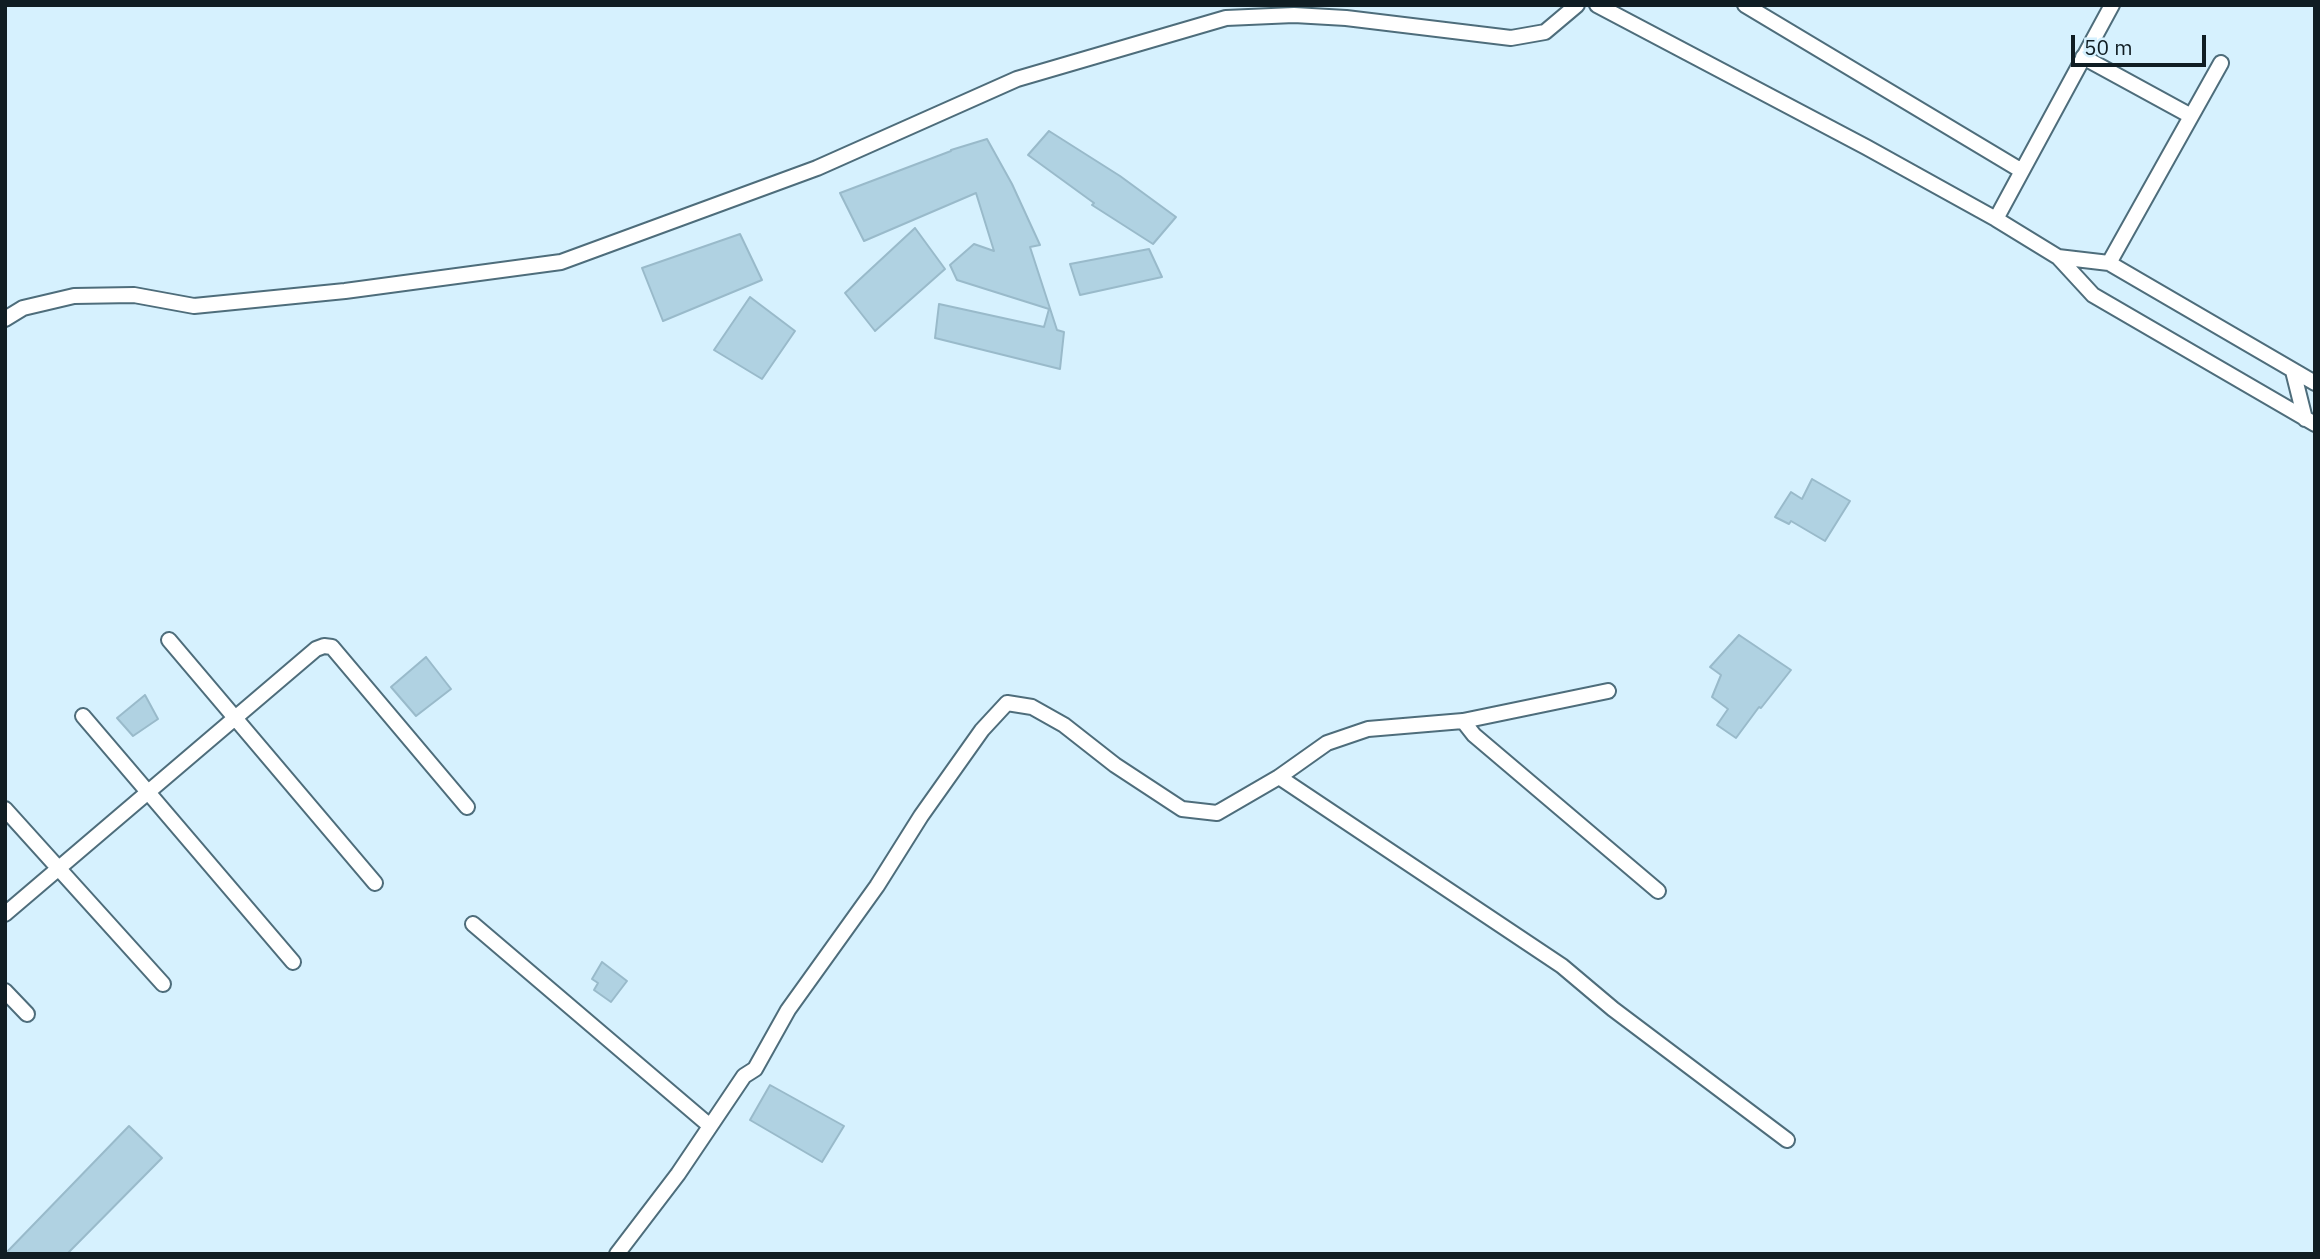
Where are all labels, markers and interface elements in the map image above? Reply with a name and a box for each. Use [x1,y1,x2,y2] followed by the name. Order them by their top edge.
[2075,21,2210,65] scale bar
[2084,33,2133,61] text: 50 m

